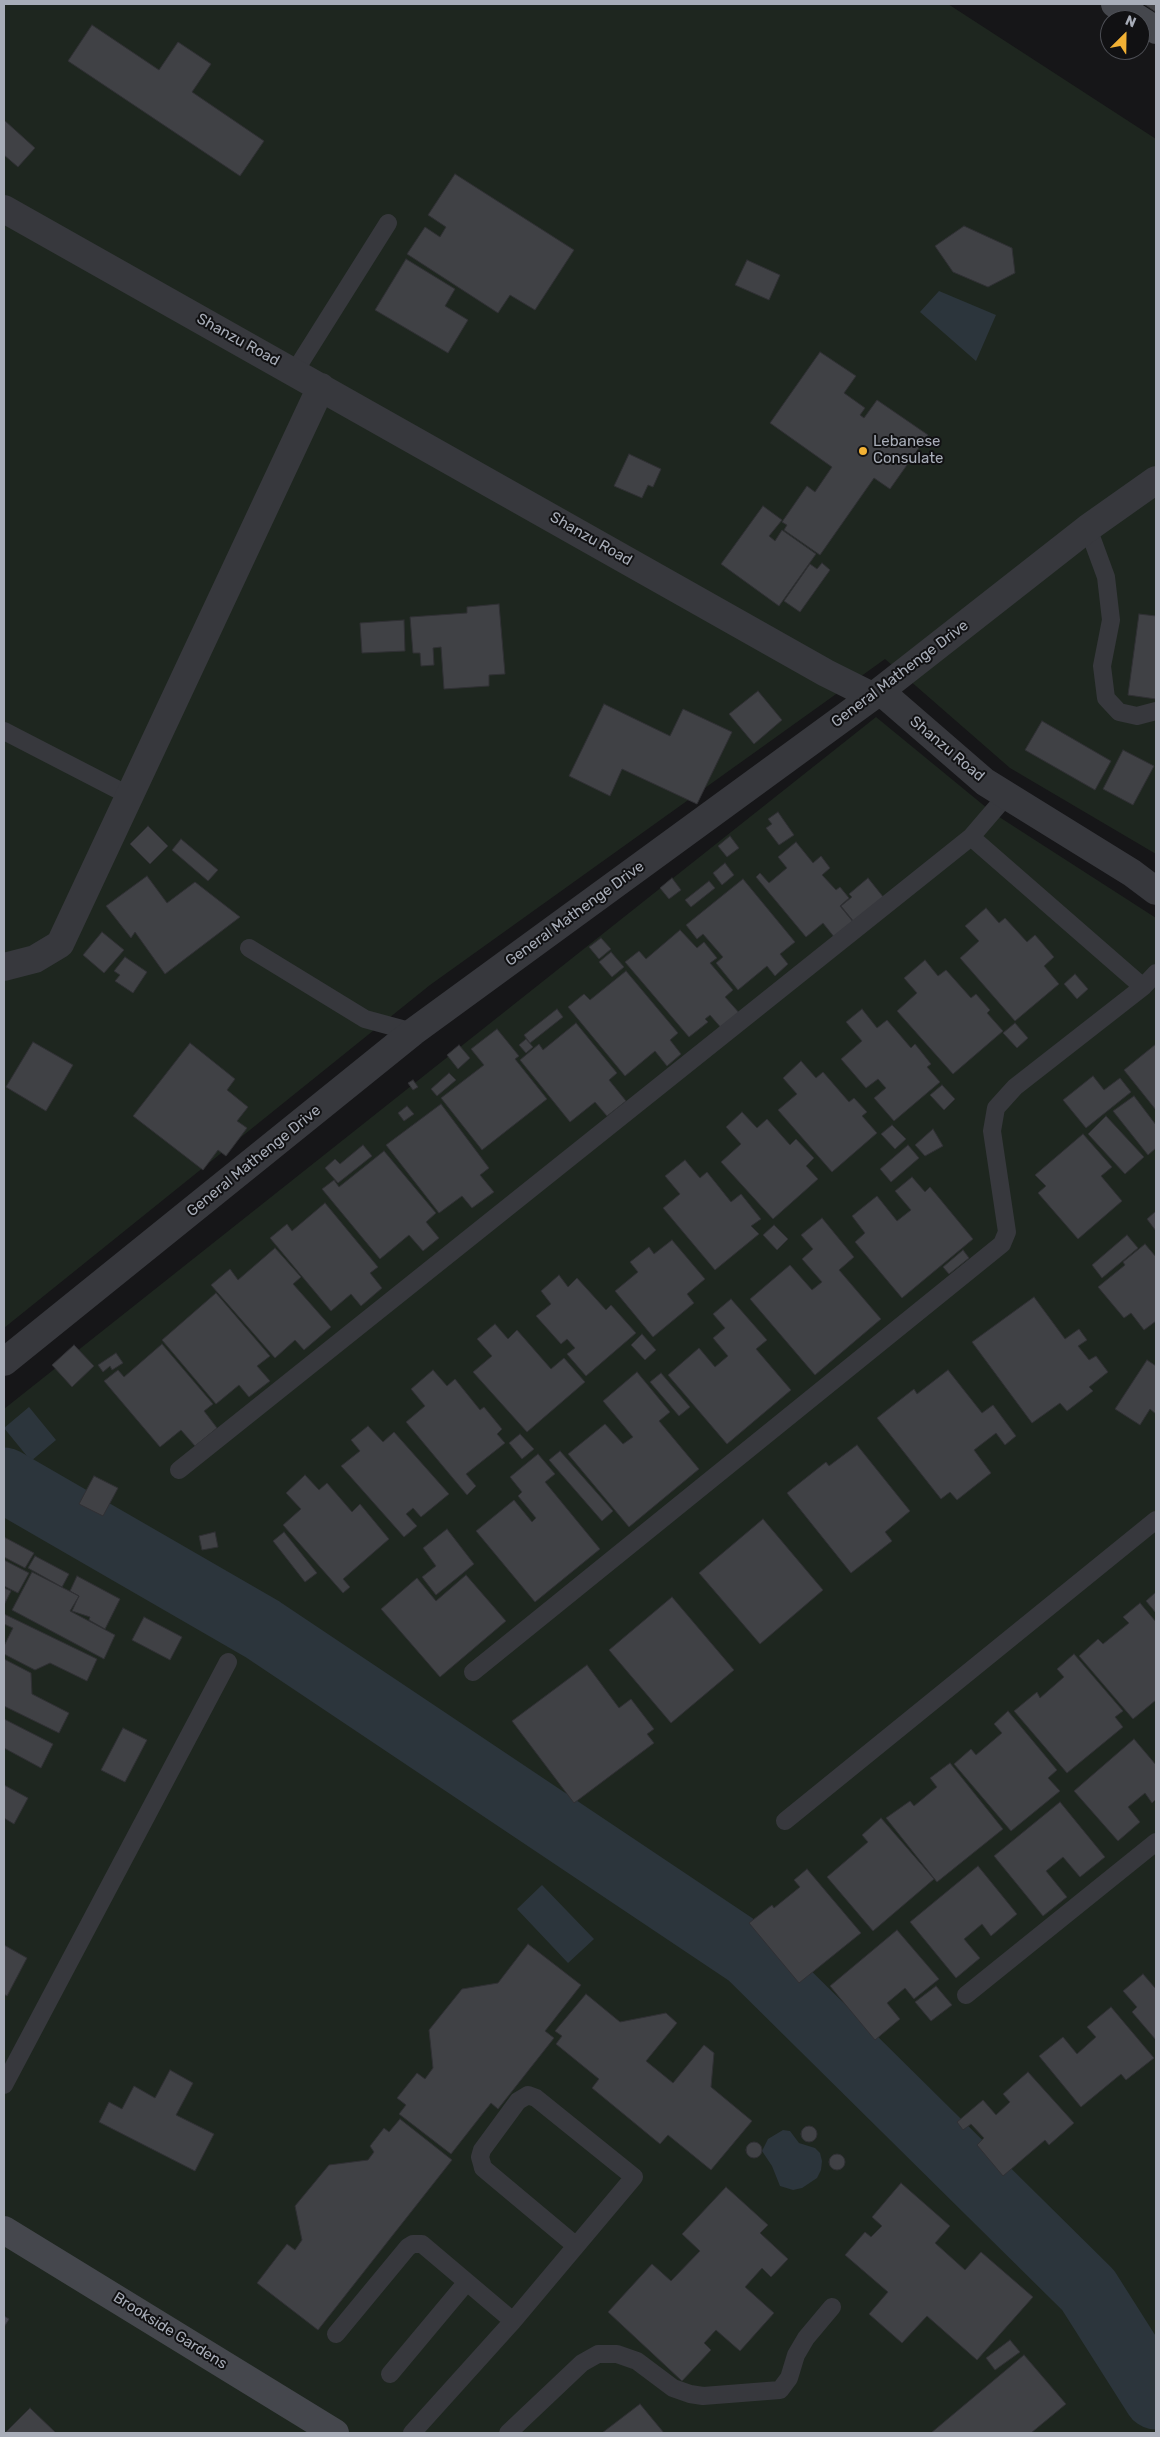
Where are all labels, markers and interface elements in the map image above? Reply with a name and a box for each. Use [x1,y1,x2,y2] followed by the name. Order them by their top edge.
[1100,10,1150,60] north arrow
[1123,12,1139,31] text: N
[194,310,282,370] street label: Shanzu Road
[873,433,943,468] place label: Lebanese Consulate
[857,445,869,457] marker: Lebanese Consulate
[547,508,635,570] street label: Shanzu Road
[828,617,972,731] street label: General Mathenge Drive
[906,713,988,785] street label: Shanzu Road
[502,858,648,970] street label: General Mathenge Drive
[183,1101,325,1221] street label: General Mathenge Drive
[110,2289,230,2373] street label: Brookside Gardens

